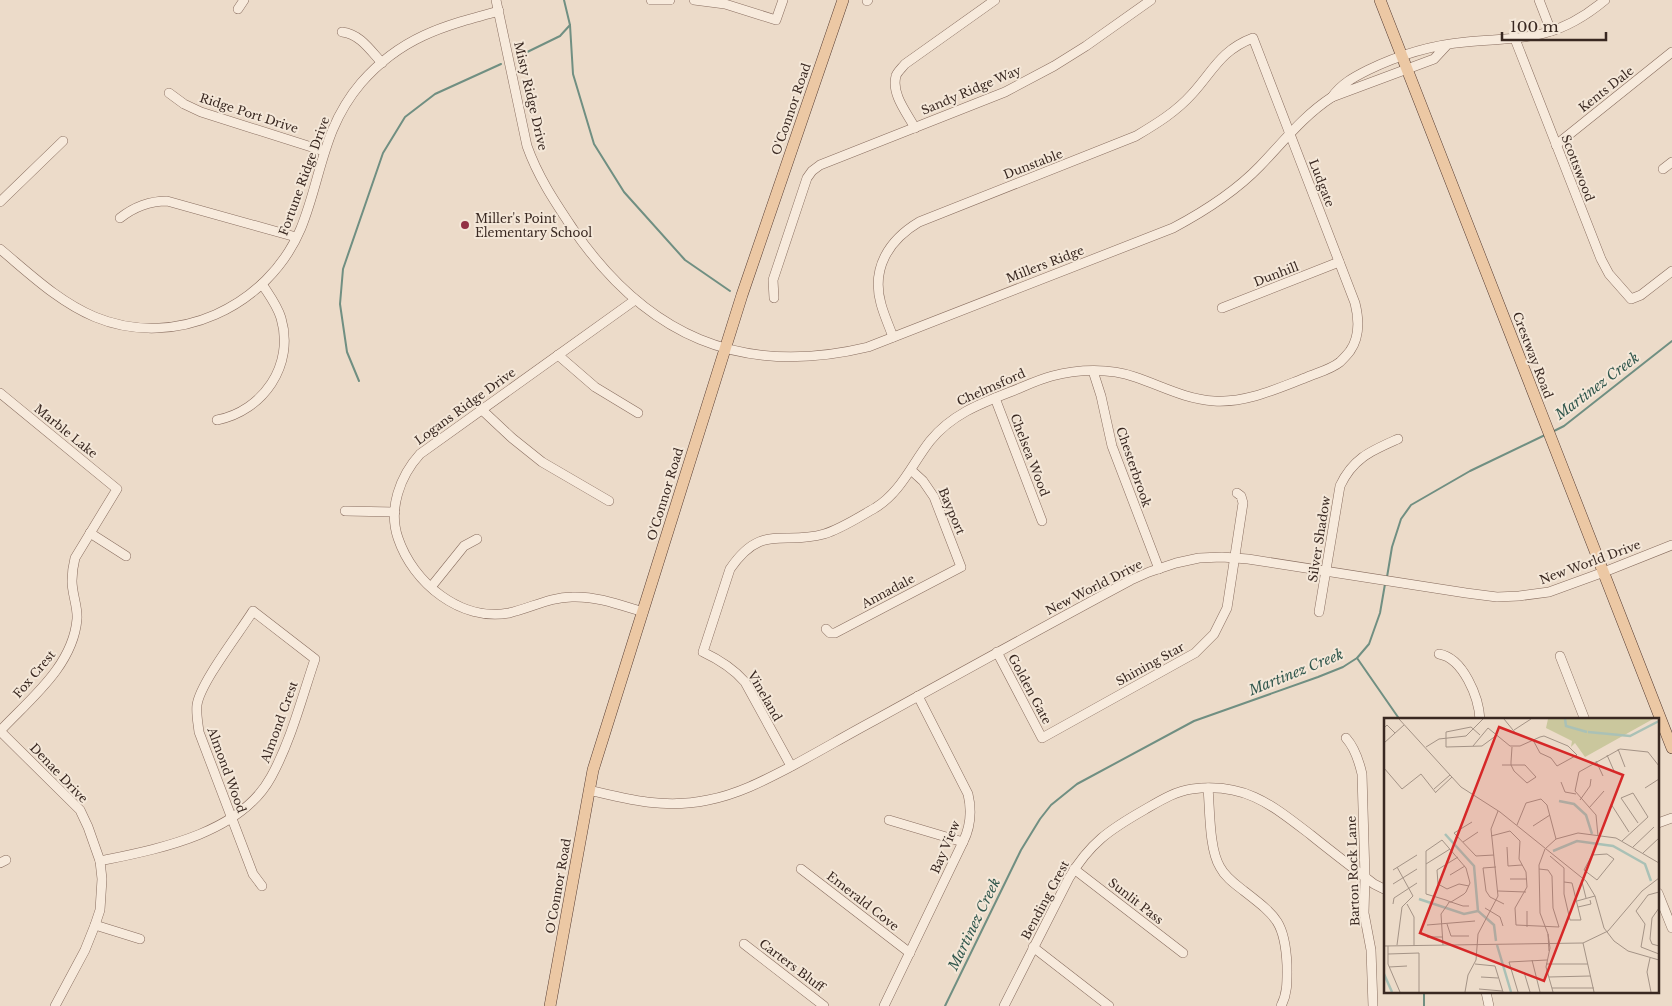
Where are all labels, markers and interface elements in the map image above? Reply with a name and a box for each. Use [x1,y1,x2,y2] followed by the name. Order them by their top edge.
[1502,10,1606,42] scale bar
[1510,17,1559,36] text: 100 m
[511,40,551,152] street label: Misty Ridge Drive
[768,61,814,157] street label: O'Connor Road
[919,62,1024,118] street label: Sandy Ridge Way
[1576,63,1637,115] street label: Kents Dale
[198,90,300,136] street label: Ridge Port Drive
[275,114,333,238] street label: Fortune Ridge Drive
[1558,132,1598,204] street label: Scottswood
[1001,146,1065,182] street label: Dunstable
[1306,157,1338,209] street label: Ludgate
[475,211,592,240] place label: Miller's Point Elementary School
[459,219,471,231] marker: Miller's Point Elementary School
[1004,242,1086,286] street label: Millers Ridge
[1251,259,1301,289] street label: Dunhill
[1510,310,1556,400] street label: Crestway Road
[1551,349,1643,424] water label: Martinez Creek
[412,364,518,448] street label: Logans Ridge Drive
[954,365,1028,409] street label: Chelmsford
[31,401,101,461] street label: Marble Lake
[1007,412,1053,498] street label: Chelsea Wood
[1113,425,1155,510] street label: Chesterbrook
[644,446,686,542] street label: O'Connor Road
[935,485,969,537] street label: Bayport
[1305,494,1333,583] street label: Silver Shadow
[1537,537,1643,587] street label: New World Drive
[1043,556,1145,618] street label: New World Drive
[858,571,917,612] street label: Annadale
[1113,639,1187,689] street label: Shining Star
[1245,645,1346,700] water label: Martinez Creek
[10,647,59,701] street label: Fox Crest
[1005,651,1055,727] street label: Golden Gate
[744,667,785,724] street label: Vineland
[257,679,301,766] street label: Almond Crest
[1384,718,1660,994] inset map
[204,724,249,815] street label: Almond Wood
[27,740,91,806] street label: Denae Drive
[1344,815,1362,926] street label: Barton Rock Lane
[927,817,963,876] street label: Bay View
[542,837,574,935] street label: O'Connor Road
[1018,857,1072,942] street label: Bending Crest
[824,868,902,934] street label: Emerald Cove
[943,875,1004,974] water label: Martinez Creek
[1106,875,1166,927] street label: Sunlit Pass
[756,936,829,995] street label: Carters Bluff

